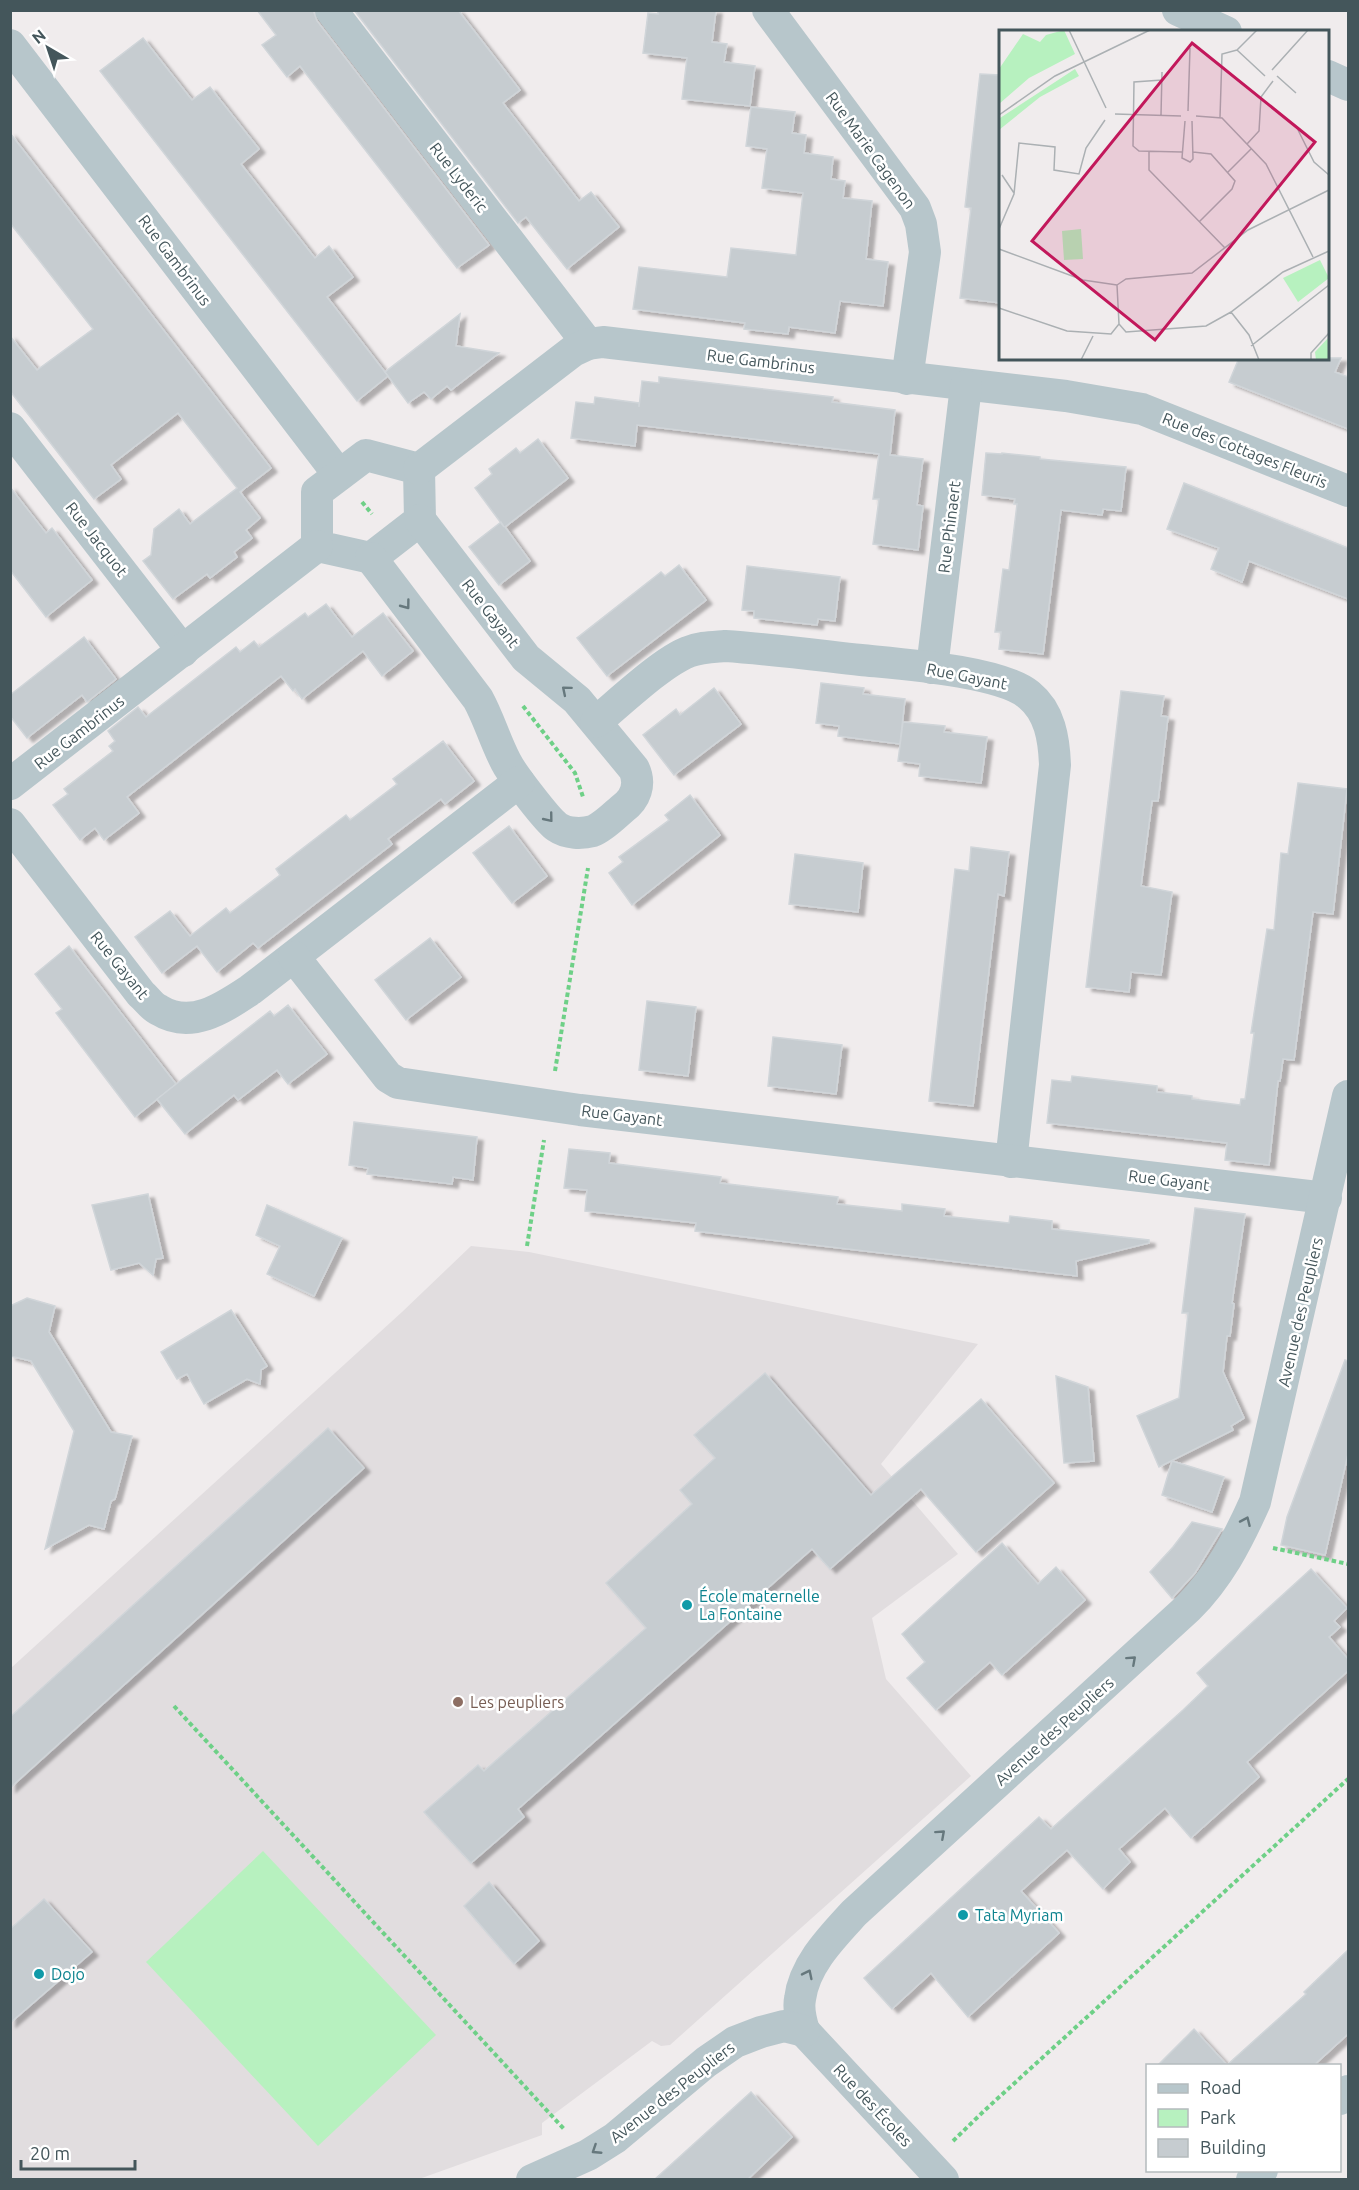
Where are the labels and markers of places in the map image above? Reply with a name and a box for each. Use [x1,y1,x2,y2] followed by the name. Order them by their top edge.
[699,1585,820,1623] place label: École maternelle La Fontaine
[680,1598,694,1612] marker: École maternelle La Fontaine
[470,1693,564,1711] place label: Les peupliers
[451,1695,465,1709] marker: Les peupliers
[975,1906,1063,1924] place label: Tata Myriam
[956,1908,970,1922] marker: Tata Myriam
[51,1965,85,1983] place label: Dojo
[32,1967,46,1981] marker: Dojo

